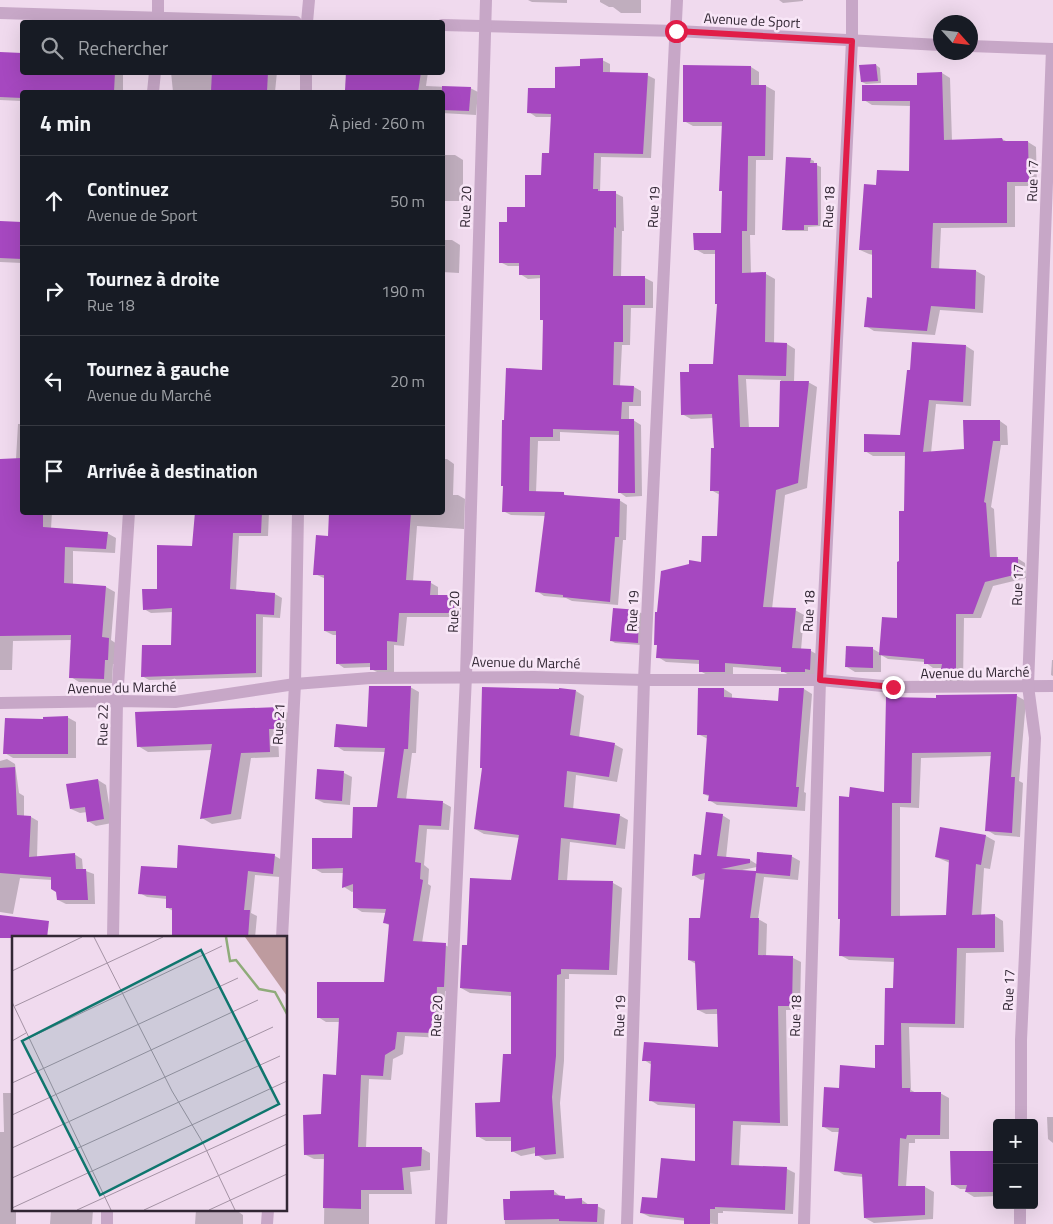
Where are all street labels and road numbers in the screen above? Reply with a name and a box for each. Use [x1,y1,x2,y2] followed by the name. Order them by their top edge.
[703,7,801,33] street label: Avenue de Sport
[1021,160,1043,202] street label: Rue 17
[641,185,665,228] street label: Rue 19
[816,185,840,228] street label: Rue 18
[454,186,476,228] street label: Rue 20
[1006,564,1028,606] street label: Rue 17
[620,589,644,632] street label: Rue 19
[796,589,820,632] street label: Rue 18
[442,591,464,633] street label: Rue 20
[471,651,581,673] street label: Avenue du Marché
[920,661,1030,683] street label: Avenue du Marché
[67,676,177,698] street label: Avenue du Marché
[266,703,290,745] street label: Rue 21
[91,704,113,746] street label: Rue 22
[996,969,1020,1011] street label: Rue 17
[424,994,448,1037] street label: Rue 20
[608,995,630,1037] street label: Rue 19
[784,995,806,1037] street label: Rue 18

